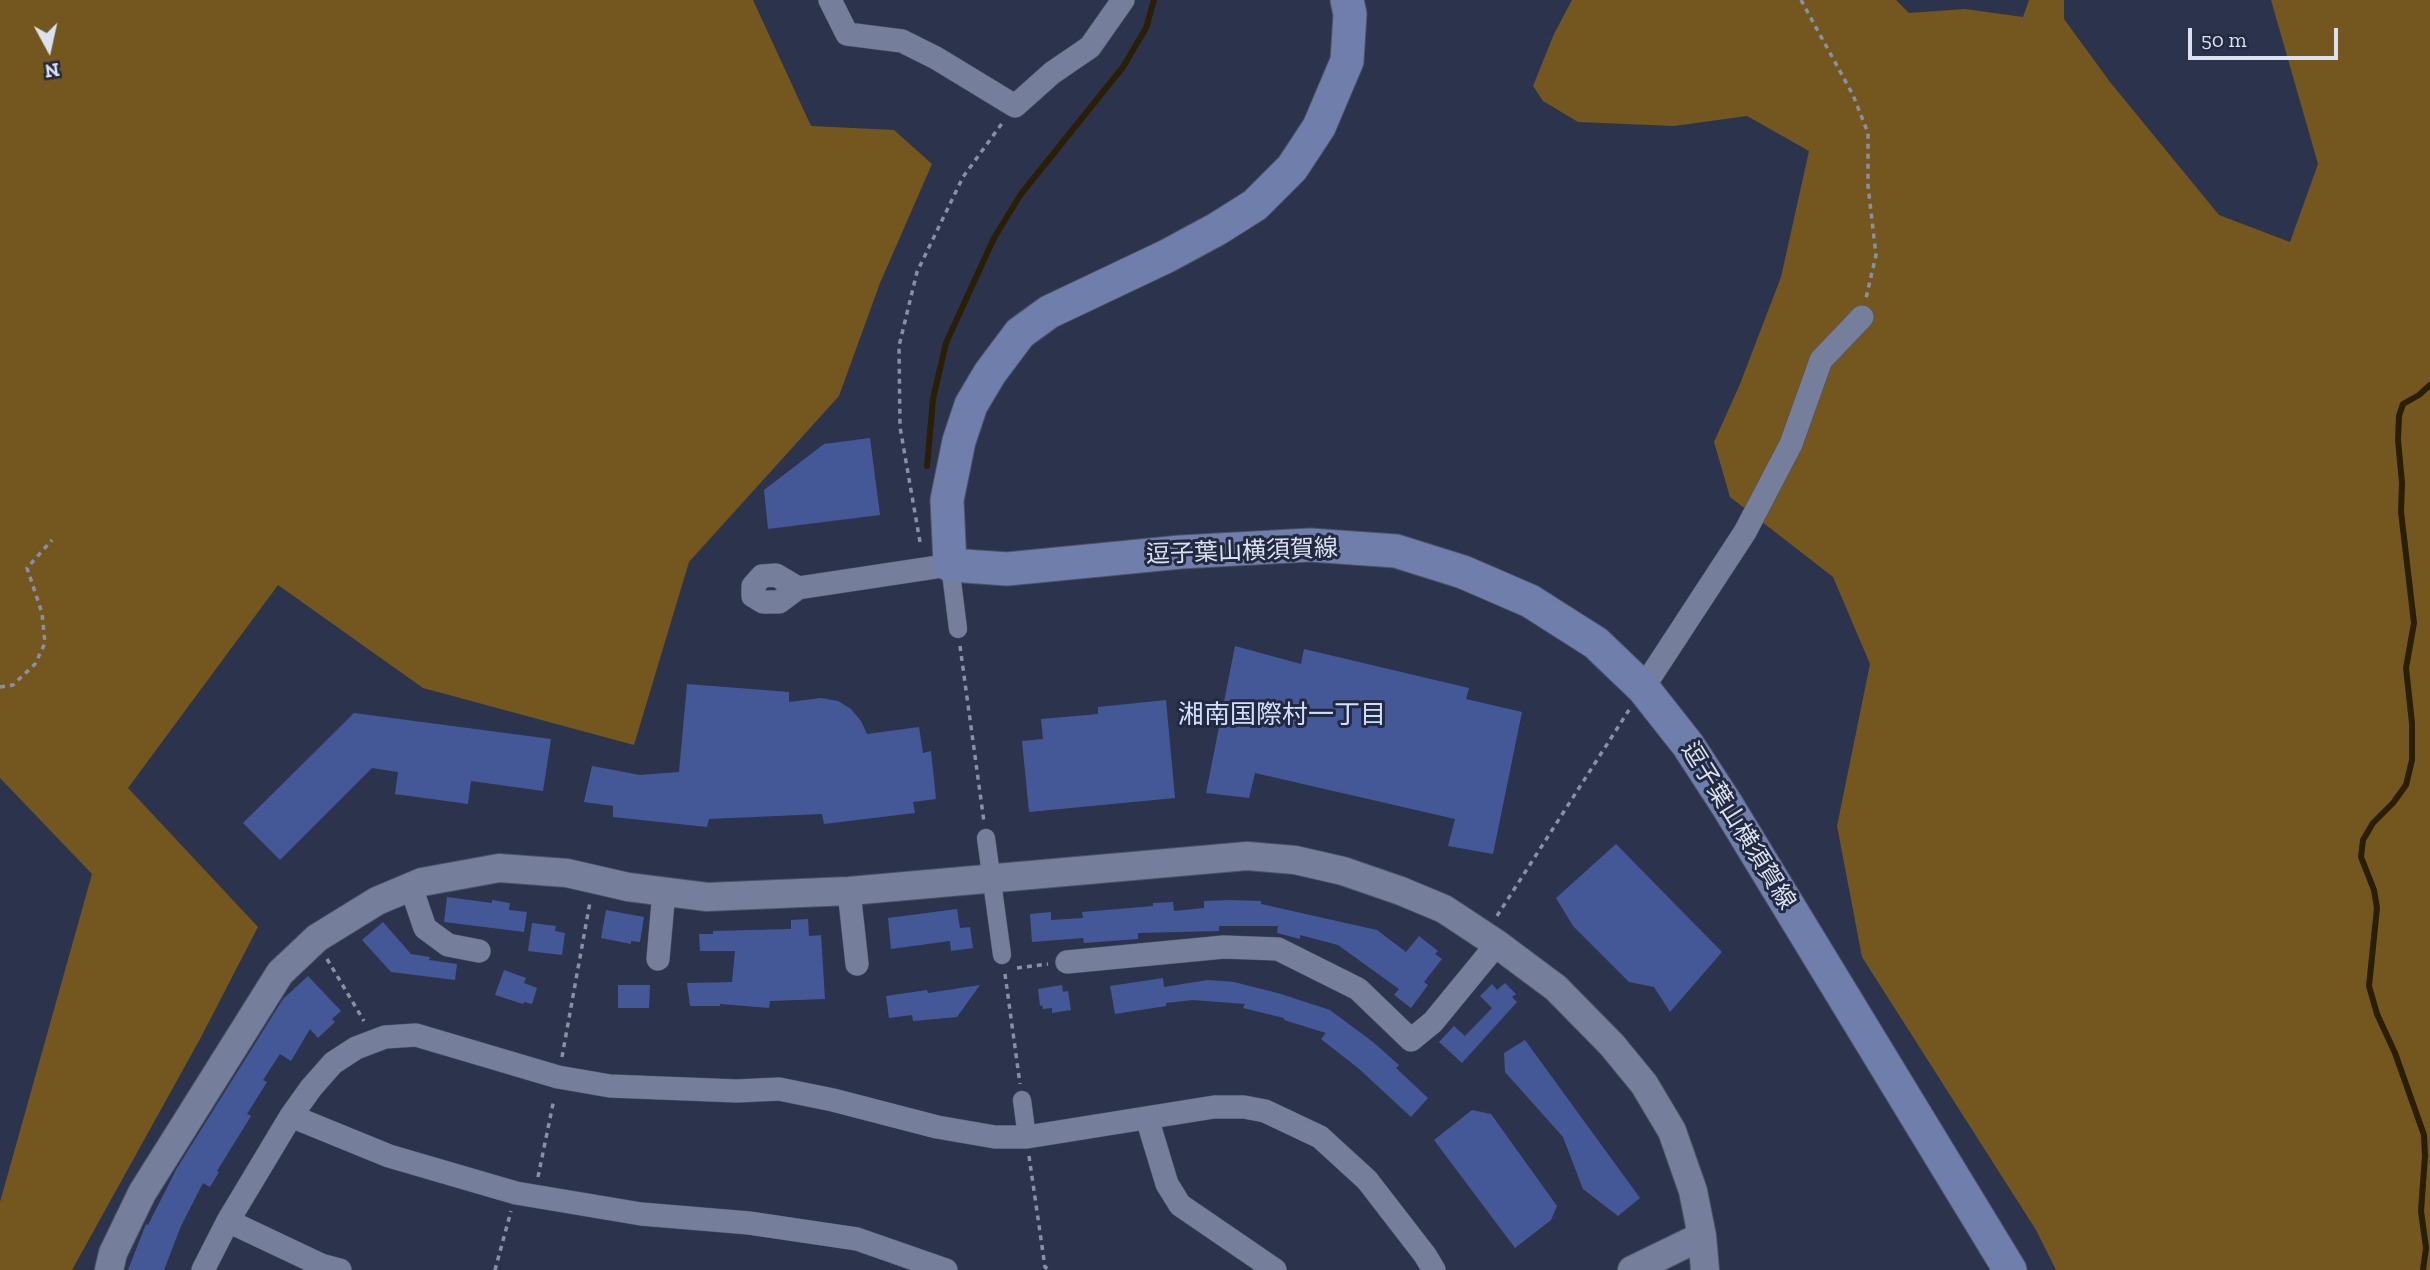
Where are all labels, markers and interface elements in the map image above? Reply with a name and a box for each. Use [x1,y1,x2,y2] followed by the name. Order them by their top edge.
[14,14,84,84] north arrow
[2192,14,2342,58] scale bar
[2201,27,2247,52] text: 50 m
[43,58,61,83] text: N
[1146,534,1338,570] street label: 逗子葉山横須賀線
[1178,700,1386,732] district label: 湘南国際村一丁目
[1675,737,1801,915] street label: 逗子葉山横須賀線

